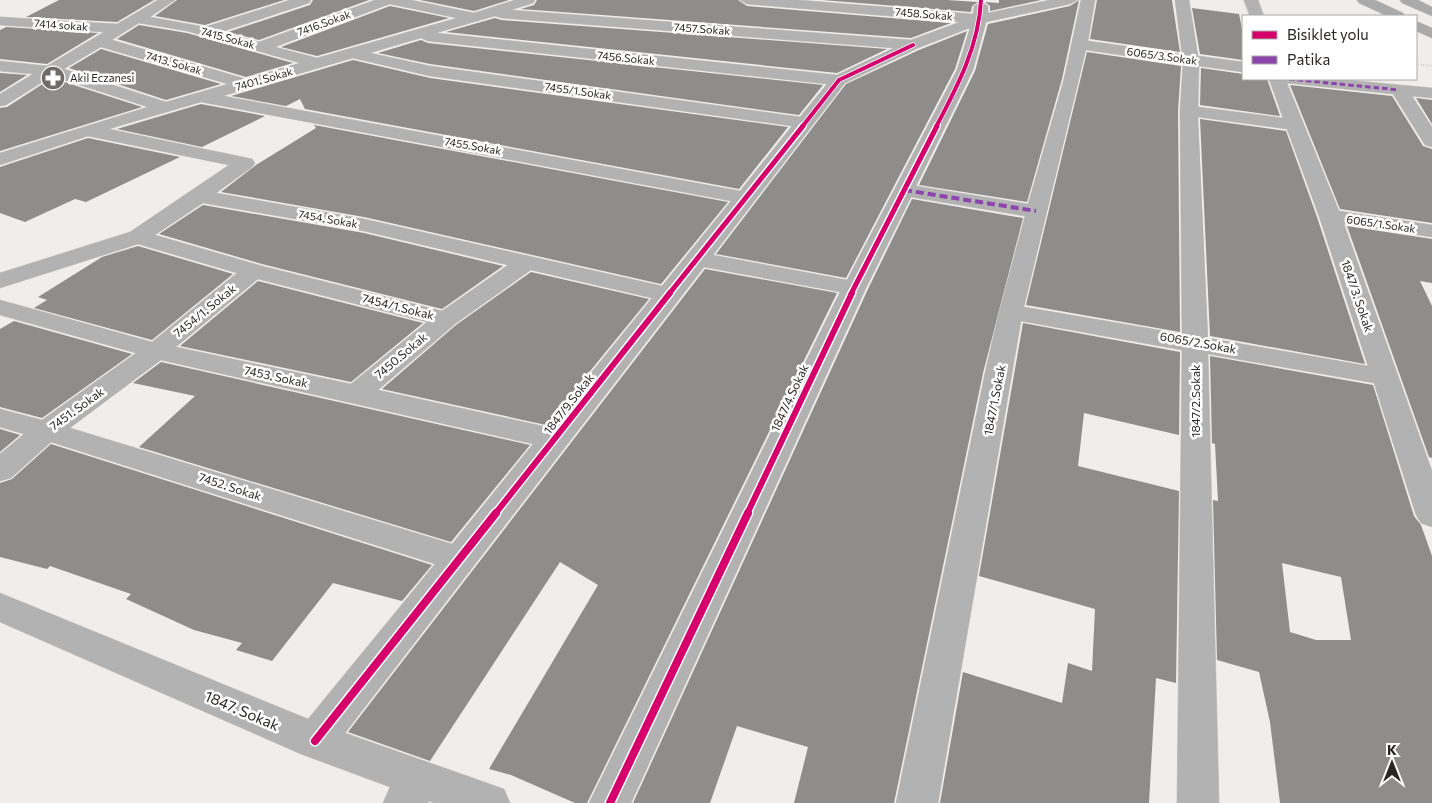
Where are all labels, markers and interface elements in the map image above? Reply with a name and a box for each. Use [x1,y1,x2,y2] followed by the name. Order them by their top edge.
[895,5,953,23] street label: 7458.Sokak
[295,7,352,38] street label: 7416.Sokak
[1242,15,1417,80] legend
[34,16,88,33] street label: 7414 sokak
[673,20,731,37] street label: 7457.Sokak
[200,24,257,51] street label: 7415.Sokak
[1287,25,1369,43] text: Bisiklet yolu
[1126,44,1198,67] street label: 6065/3.Sokak
[145,48,204,77] street label: 7413. Sokak
[597,48,656,67] street label: 7456.Sokak
[1287,50,1330,68] text: Patika
[234,64,294,93] street label: 7401. Sokak
[40,65,66,91] pharmacy icon: Akil Eczanesi
[70,71,135,84] place label: Akil Eczanesi
[544,79,612,102] street label: 7455/1.Sokak
[444,134,503,157] street label: 7455.Sokak
[297,207,359,230] street label: 7454. Sokak
[1346,212,1416,235] street label: 6065/1.Sokak
[1339,258,1377,334] street label: 1847/3. Sokak
[170,281,239,340] street label: 7454/1. Sokak
[361,290,436,322] street label: 7454/1.Sokak
[1159,328,1238,356] street label: 6065/2.Sokak
[371,329,430,381] street label: 7450.Sokak
[767,361,811,433] street label: 1847/4.Sokak
[243,362,310,390] street label: 7453. Sokak
[980,363,1008,436] street label: 1847/1.Sokak
[1188,364,1202,438] street label: 1847/2.Sokak
[540,370,597,437] street label: 1847/9.Sokak
[47,384,107,433] street label: 7451. Sokak
[197,469,264,503] street label: 7452. Sokak
[202,686,282,734] street label: 1847. Sokak
[1367,738,1417,788] north arrow
[1387,741,1397,758] text: K

